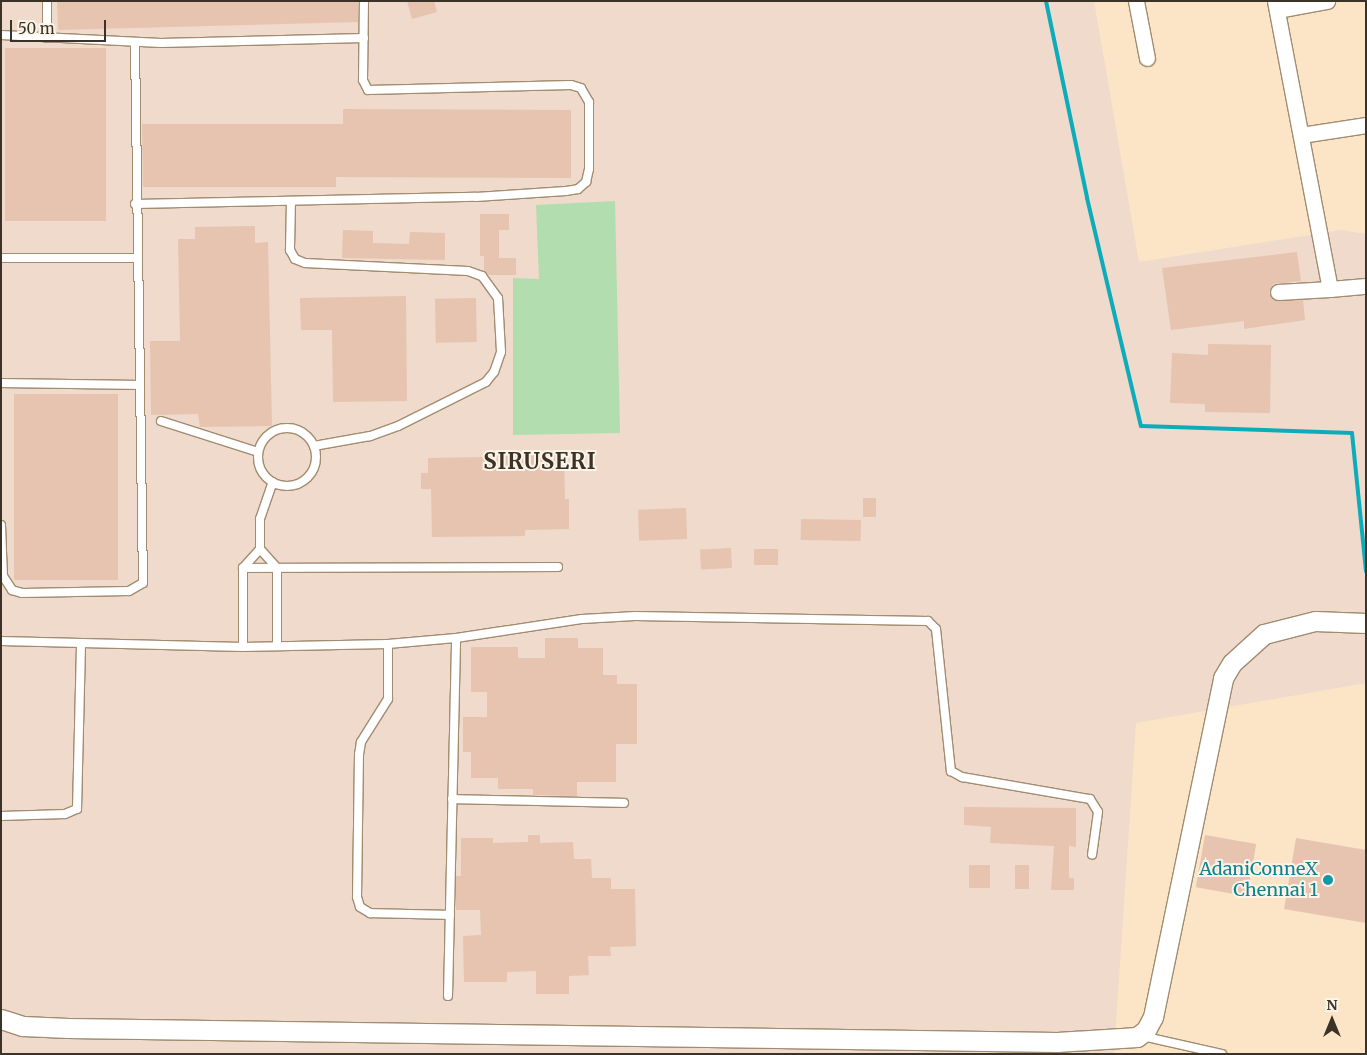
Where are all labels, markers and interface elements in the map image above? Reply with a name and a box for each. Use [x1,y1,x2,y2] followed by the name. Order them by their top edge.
[12,10,109,42] scale bar
[18,19,55,38] text: 50 m
[482,449,598,475] district label: SIRUSERI
[1199,859,1318,902] place label: AdaniConneX Chennai 1
[1322,874,1334,886] marker: AdaniConneX Chennai 1
[1307,995,1357,1045] north arrow
[1326,996,1338,1014] text: N

